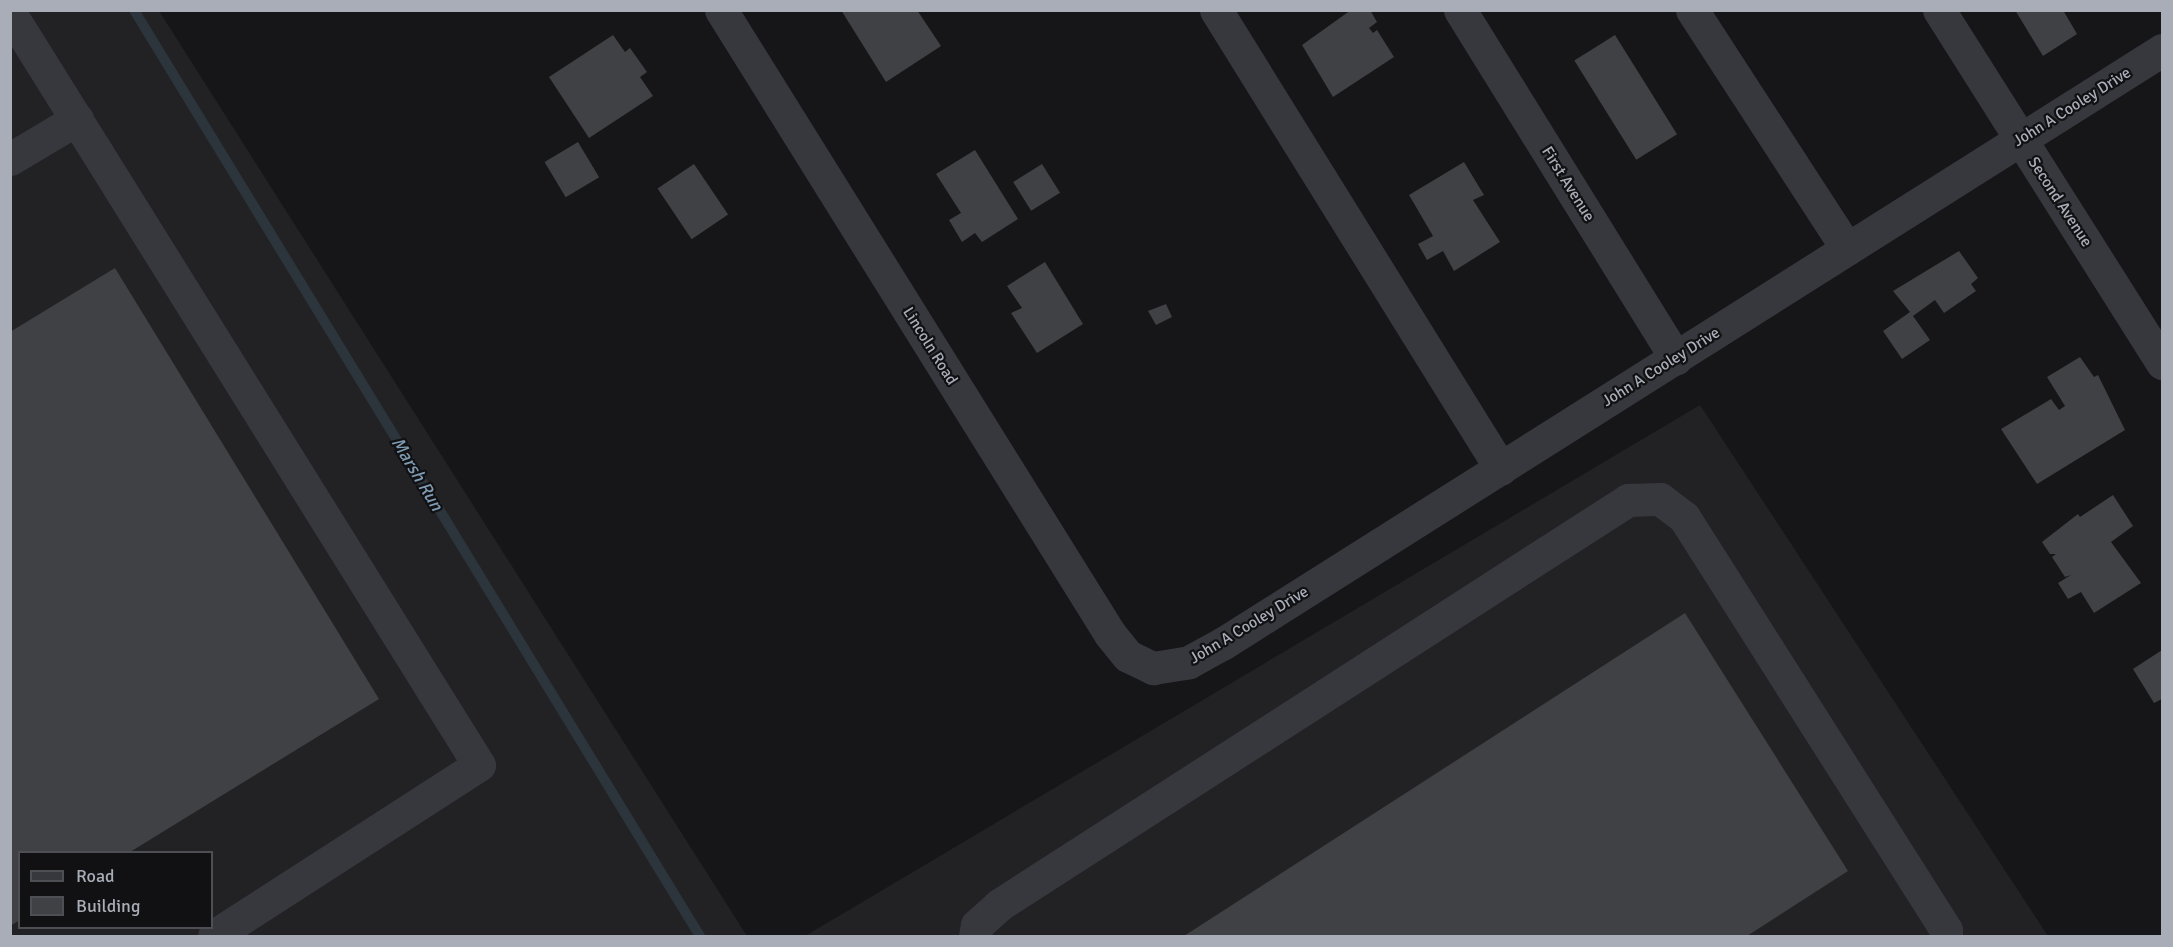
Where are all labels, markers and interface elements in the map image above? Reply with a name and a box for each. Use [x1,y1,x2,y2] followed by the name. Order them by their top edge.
[2010,63,2134,151] street label: John A Cooley Drive
[1537,143,1599,225] street label: First Avenue
[2024,153,2096,251] street label: Second Avenue
[899,304,961,388] street label: Lincoln Road
[1599,323,1723,411] street label: John A Cooley Drive
[387,433,447,515] water label: Marsh Run
[1186,582,1312,668] street label: John A Cooley Drive
[18,851,213,929] legend
[76,865,115,887] text: Road
[76,895,140,917] text: Building

